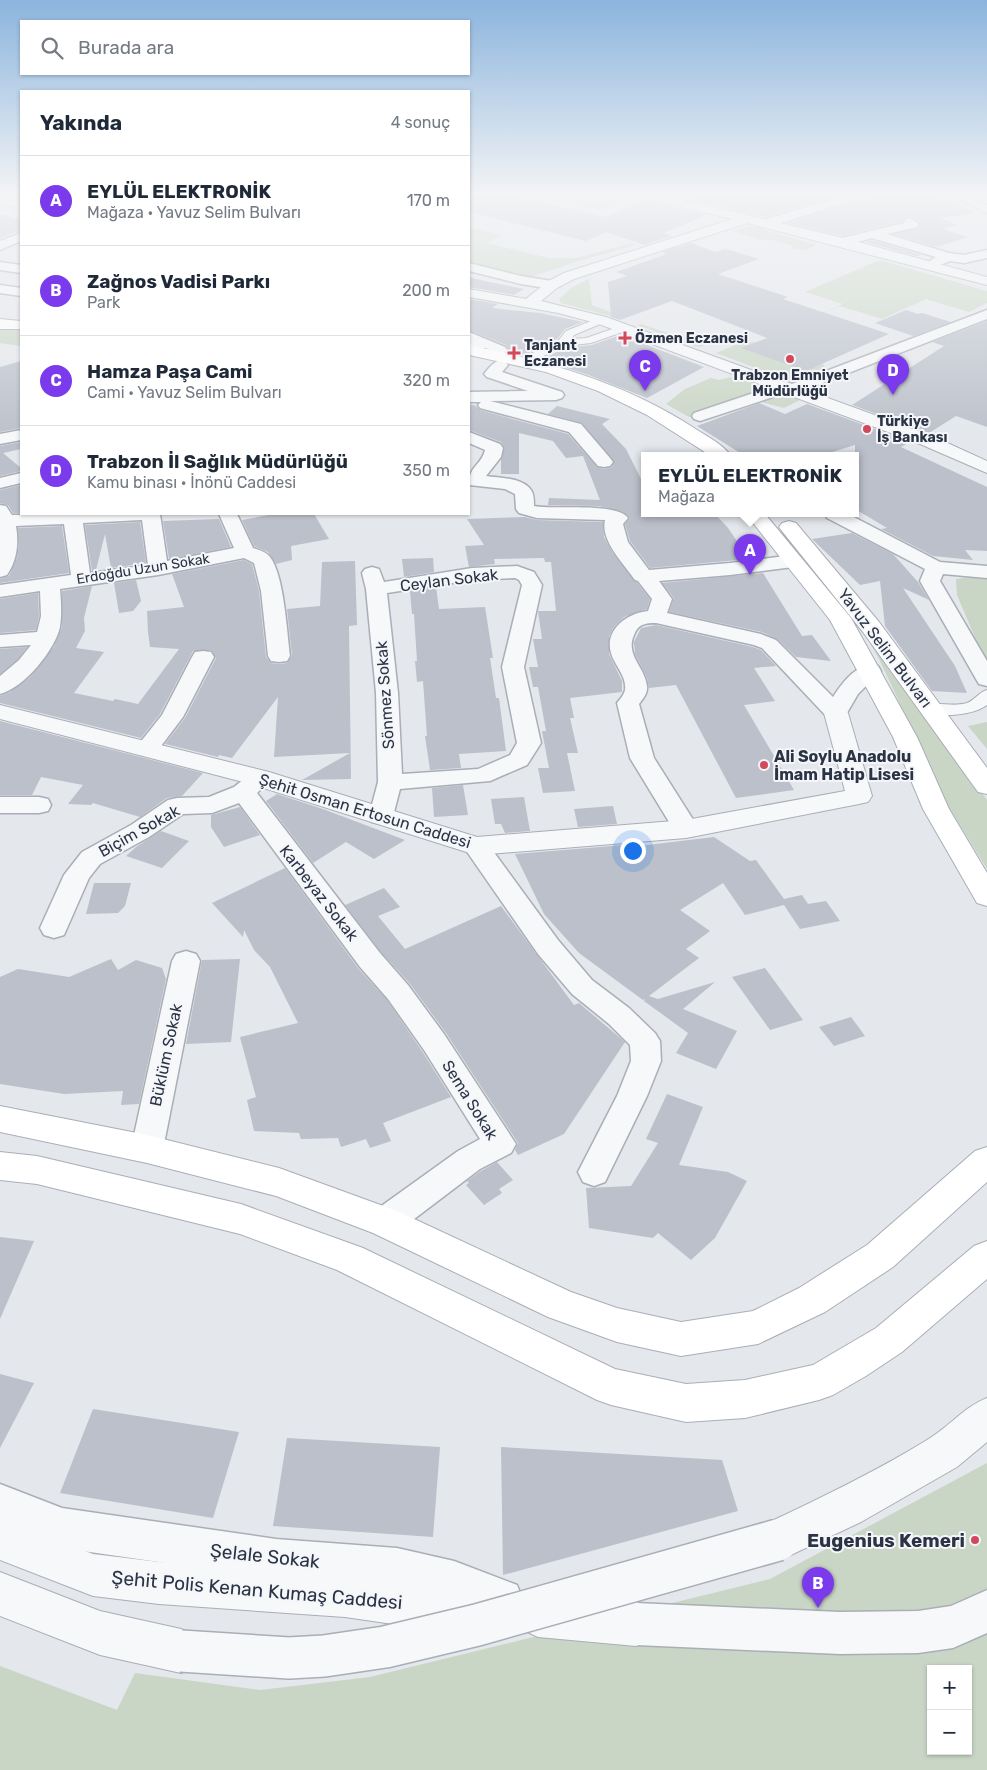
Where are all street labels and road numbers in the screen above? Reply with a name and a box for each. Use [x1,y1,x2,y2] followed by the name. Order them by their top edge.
[75,550,212,588] street label: Erdoğdu Uzun Sokak
[399,564,500,595] street label: Ceylan Sokak
[834,585,936,711] street label: Yavuz Selim Bulvarı
[372,640,398,750] street label: Sönmez Sokak
[257,770,473,852] street label: Şehit Osman Ertosun Caddesi
[95,801,183,861] street label: Biçim Sokak
[276,841,363,945] street label: Karbeyaz Sokak
[146,1001,186,1108] street label: Büklüm Sokak
[438,1057,502,1144] street label: Sema Sokak
[209,1539,321,1573] street label: Şelale Sokak
[111,1566,403,1614] street label: Şehit Polis Kenan Kumaş Caddesi

